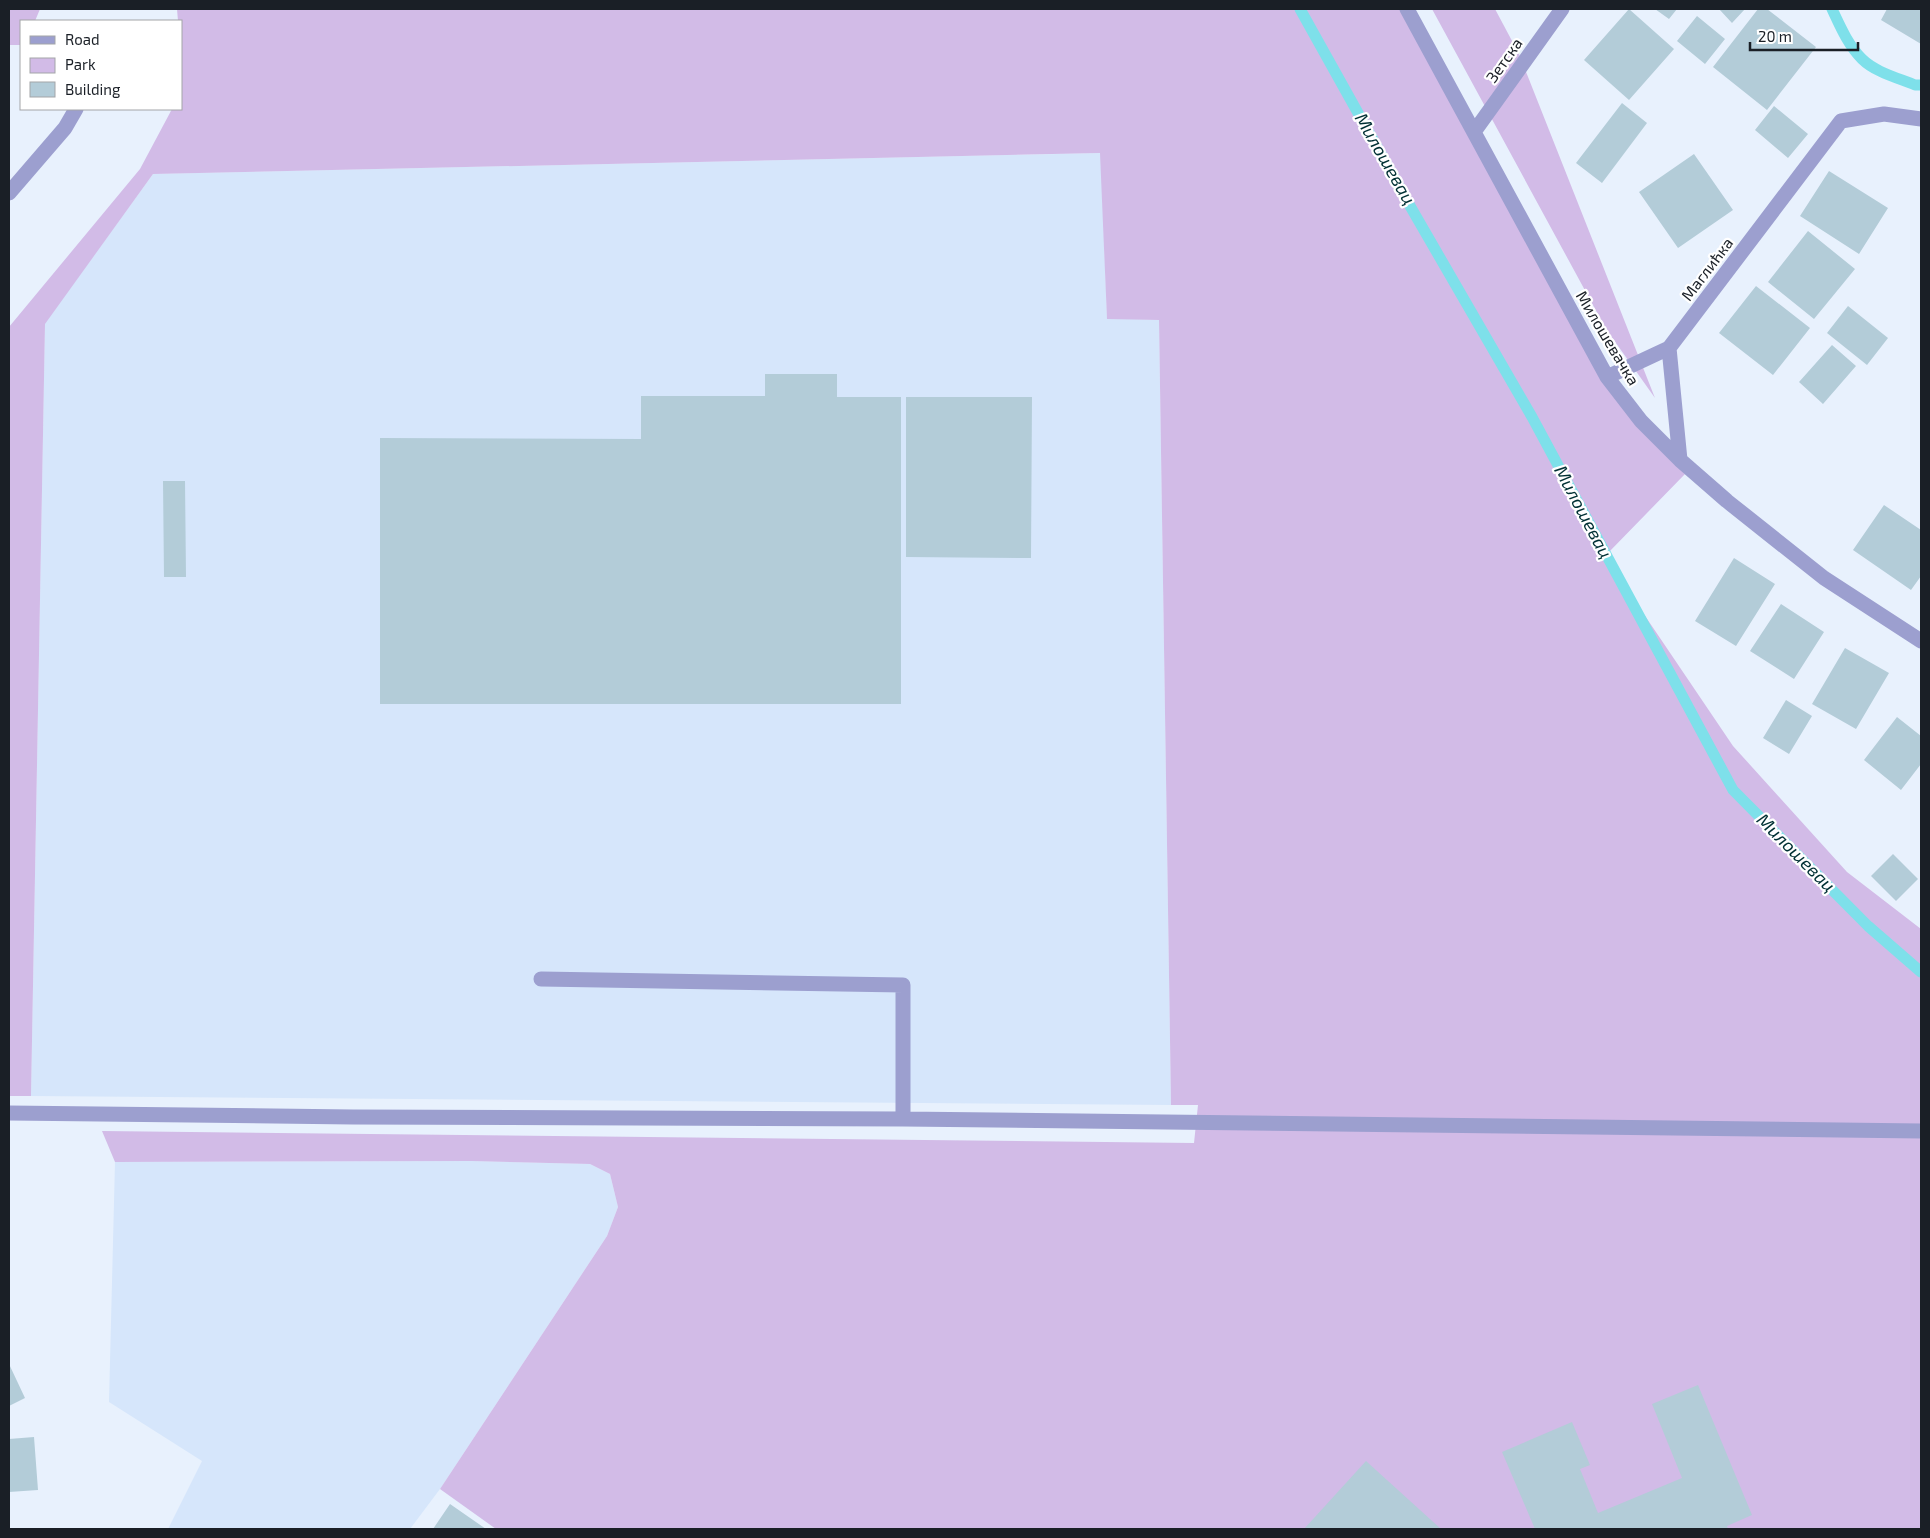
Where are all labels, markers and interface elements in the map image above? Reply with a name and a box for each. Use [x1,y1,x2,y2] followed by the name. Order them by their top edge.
[20,20,182,110] legend
[1750,20,1858,52] scale bar
[1758,27,1792,45] text: 20 m
[65,30,100,48] text: Road
[1481,34,1526,86] street label: Зетска
[65,55,96,73] text: Park
[65,80,121,98] text: Building
[1351,109,1421,208] water label: Милошевац
[1677,233,1737,304] street label: Маглићка
[1573,287,1644,388] street label: Милошевачка
[1550,461,1618,562] water label: Милошевац
[1753,808,1841,896] water label: Милошевац

